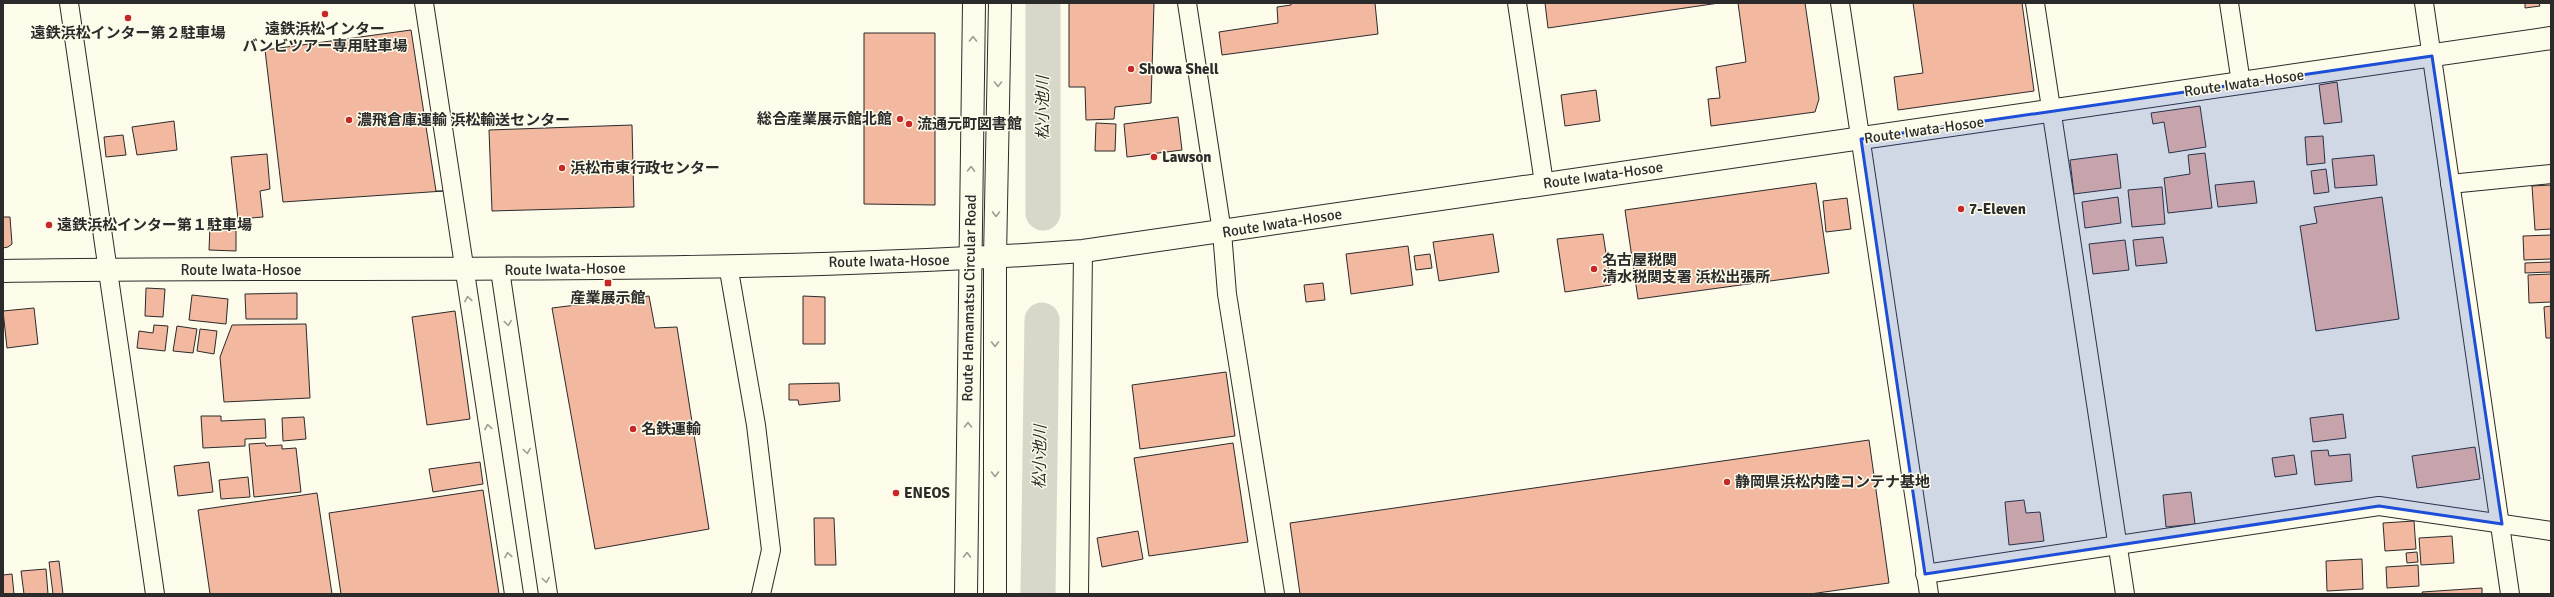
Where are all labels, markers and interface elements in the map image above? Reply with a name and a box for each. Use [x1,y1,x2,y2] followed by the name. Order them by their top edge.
[320,9,330,19] marker: 遠鉄浜松インター バンビツアー専用駐車場
[123,13,133,23] marker: 遠鉄浜松インター第２駐車場
[243,20,407,55] place label: 遠鉄浜松インター バンビツアー専用駐車場
[30,24,226,42] place label: 遠鉄浜松インター第２駐車場
[969,36,977,42] one-way arrow
[1139,60,1219,78] place label: Showa Shell
[1126,64,1136,74] marker: Showa Shell
[2183,66,2305,100] street label: Route Iwata-Hosoe
[1033,74,1053,140] water label: 松小池川
[994,81,1003,87] one-way arrow
[757,110,892,128] place label: 総合産業展示館北館
[357,111,570,129] place label: 濃飛倉庫運輸 浜松輸送センター
[1863,113,1985,147] street label: Route Iwata-Hosoe
[895,114,905,124] marker: 総合産業展示館北館
[344,115,354,125] marker: 濃飛倉庫運輸 浜松輸送センター
[917,115,1022,133] place label: 流通元町図書館
[904,119,914,129] marker: 流通元町図書館
[1162,148,1211,166] place label: Lawson
[1149,152,1159,162] marker: Lawson
[1542,158,1664,192] street label: Route Iwata-Hosoe
[570,159,720,177] place label: 浜松市東行政センター
[557,163,567,173] marker: 浜松市東行政センター
[967,166,975,172] one-way arrow
[958,194,980,402] street label: Route Hamamatsu Circular Road
[1969,200,2026,218] place label: 7-Eleven
[1956,204,1966,214] marker: 7-Eleven
[1221,205,1343,241] street label: Route Iwata-Hosoe
[992,211,1000,217] one-way arrow
[57,216,252,234] place label: 遠鉄浜松インター第１駐車場
[44,220,54,230] marker: 遠鉄浜松インター第１駐車場
[828,251,950,271] street label: Route Iwata-Hosoe
[1602,251,1770,286] place label: 名古屋税関 清水税関支署 浜松出張所
[504,259,626,279] street label: Route Iwata-Hosoe
[180,261,302,279] street label: Route Iwata-Hosoe
[1589,264,1599,274] marker: 名古屋税関 清水税関支署 浜松出張所
[603,278,613,288] marker: 産業展示館
[570,289,646,307] place label: 産業展示館
[464,296,473,302] one-way arrow
[503,320,512,326] one-way arrow
[991,341,999,347] one-way arrow
[641,420,701,438] place label: 名鉄運輸
[964,422,972,428] one-way arrow
[1029,423,1051,489] water label: 松小池川
[484,424,493,430] one-way arrow
[628,424,638,434] marker: 名鉄運輸
[522,448,531,454] one-way arrow
[991,471,999,477] one-way arrow
[1735,473,1930,491] place label: 静岡県浜松内陸コンテナ基地
[1722,477,1732,487] marker: 静岡県浜松内陸コンテナ基地
[904,484,950,502] place label: ENEOS
[891,488,901,498] marker: ENEOS
[504,552,513,559] one-way arrow
[963,552,971,558] one-way arrow
[541,577,550,583] one-way arrow

